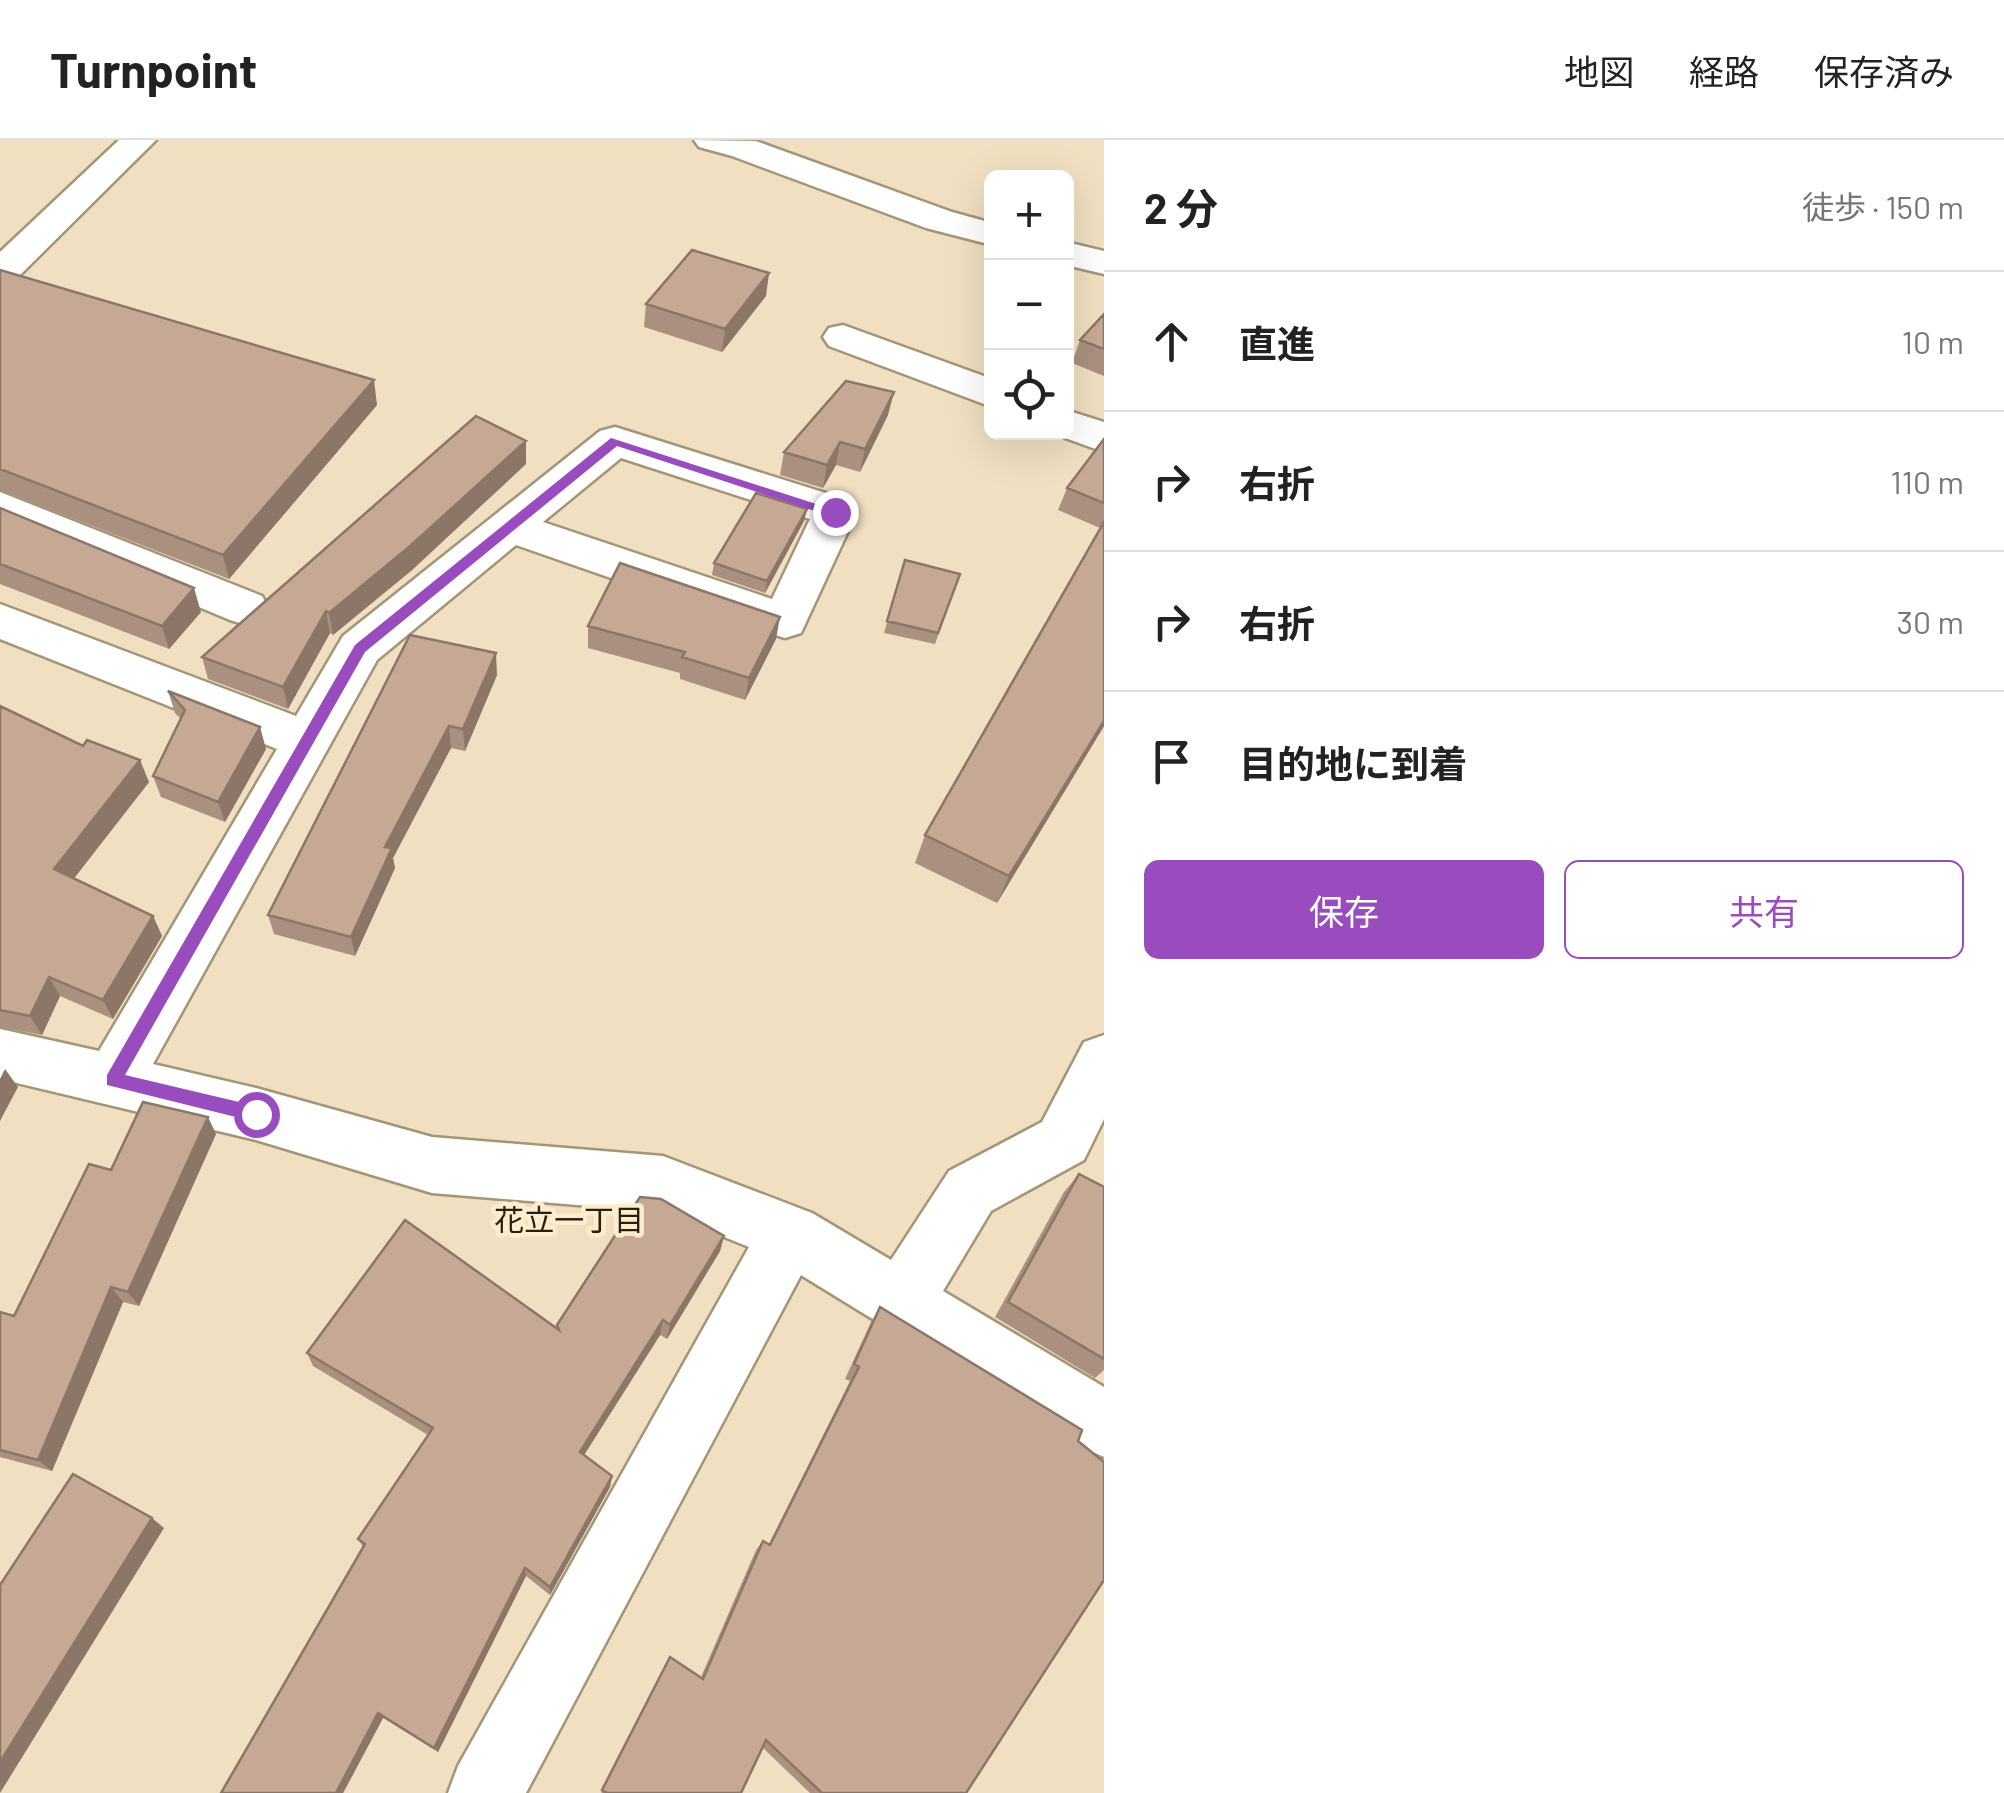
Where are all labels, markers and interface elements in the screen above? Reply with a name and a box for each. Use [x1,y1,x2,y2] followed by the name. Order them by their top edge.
[50,40,257,98] text: Turnpoint
[1564,50,1634,92] text: 地図
[1689,50,1759,92] text: 経路
[1814,50,1954,92] text: 保存済み
[984,170,1074,440] map controls
[984,170,1074,260] button: +
[1144,182,1218,232] text: 2 分
[1802,187,1964,225] text: 徒歩 · 150 m
[984,260,1074,350] button: −
[1144,314,1199,369] icon: ahead
[1239,320,1315,366] text: 直進
[1902,322,1964,360] text: 10 m
[984,350,1074,440] button: locate
[1144,454,1199,509] icon: right
[1239,460,1315,506] text: 右折
[1891,462,1964,500] text: 110 m
[813,490,859,536] route end
[1144,594,1199,649] icon: right
[1239,600,1315,646] text: 右折
[1897,602,1964,640] text: 30 m
[1144,734,1199,789] icon: arrive
[1239,740,1467,786] text: 目的地に到着
[1144,860,1544,959] button: 保存
[1564,860,1964,959] button: 共有
[234,1092,280,1138] route start
[494,1201,644,1237] district label: 花立一丁目

